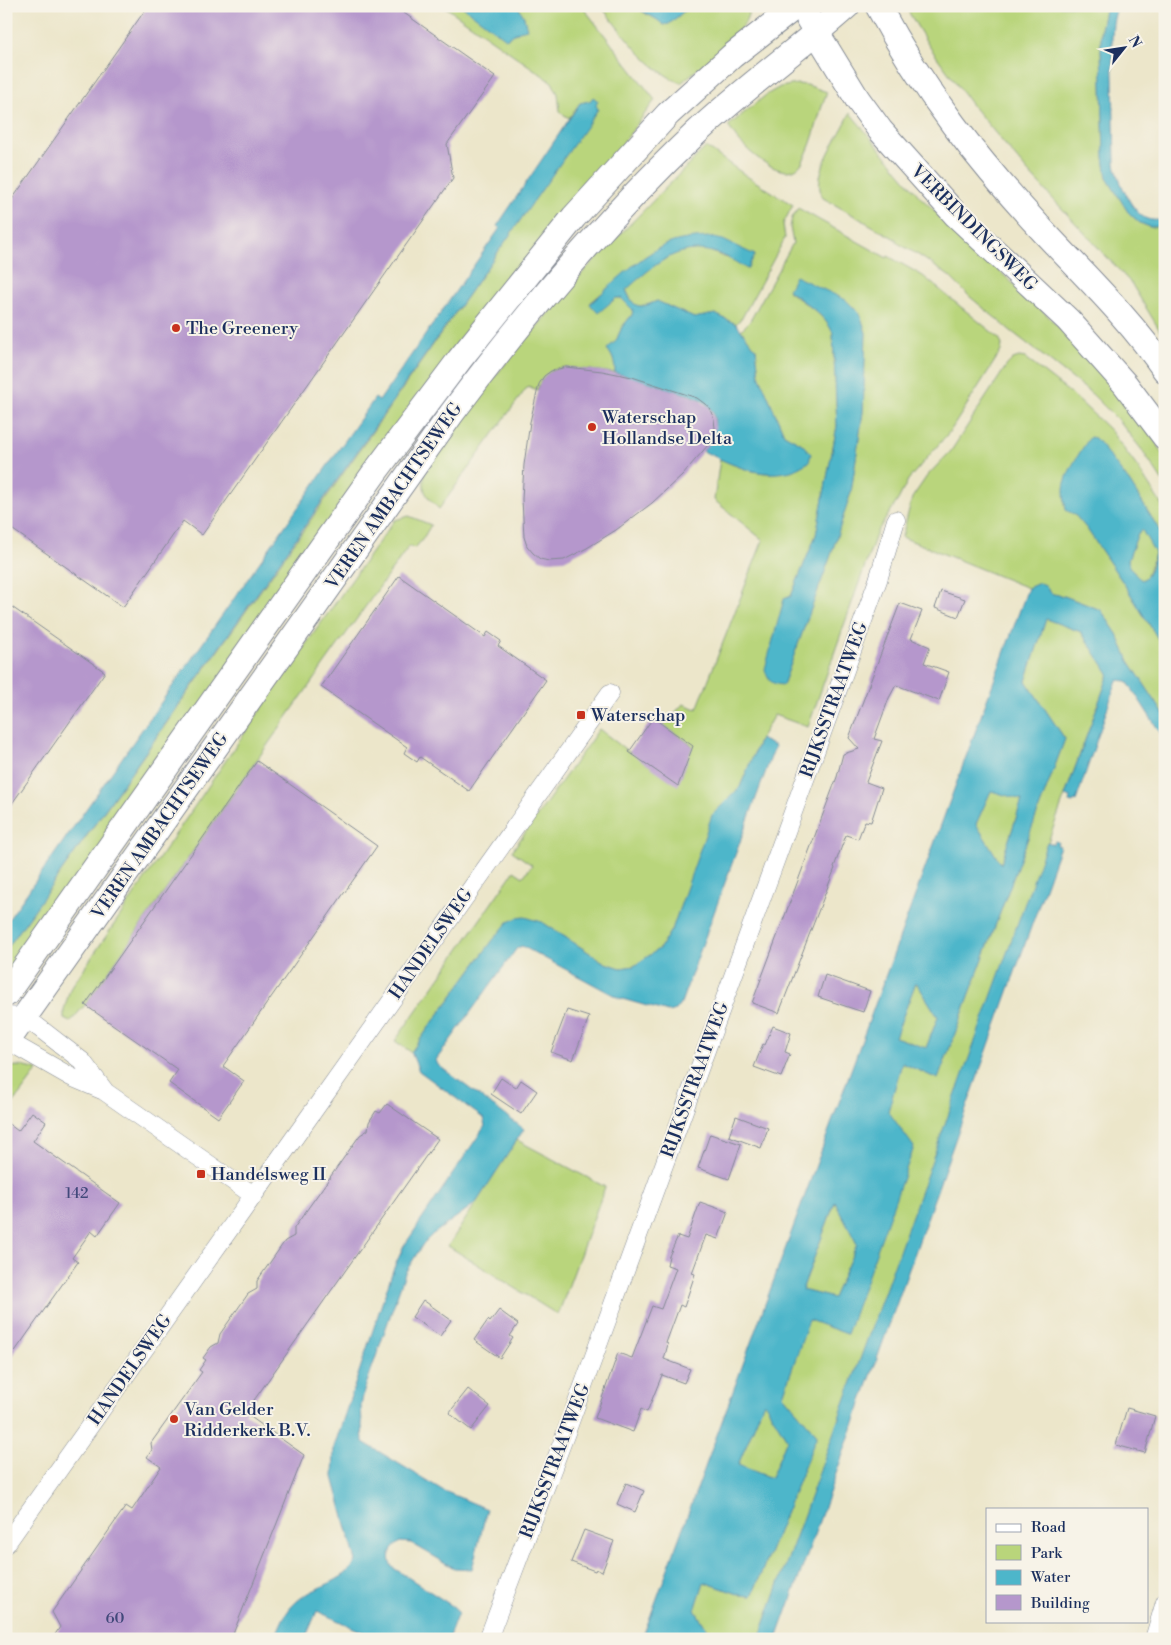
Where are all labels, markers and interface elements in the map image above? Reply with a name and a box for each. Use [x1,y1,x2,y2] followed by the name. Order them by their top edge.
[1098,22,1148,72] north arrow
[1124,33,1145,51] text: N
[905,159,1043,297] street label: VERBINDINGSWEG
[186,317,298,340] place label: The Greenery
[170,322,182,334] marker: The Greenery
[320,397,468,595] street label: VEREN AMBACHTSEWEG
[601,406,733,450] place label: Waterschap Hollandse Delta
[586,421,598,433] marker: Waterschap Hollandse Delta
[795,618,873,781] street label: RIJKSSTRAATWEG
[590,704,685,727] place label: Waterschap
[575,709,587,721] marker: Waterschap
[86,727,234,925] street label: VEREN AMBACHTSEWEG
[384,883,478,1004] street label: HANDELSWEG
[656,998,734,1161] street label: RIJKSSTRAATWEG
[211,1163,326,1186] place label: Handelsweg II
[195,1168,207,1180] marker: Handelsweg II
[65,1184,89,1203] house number: 142
[83,1309,177,1430] street label: HANDELSWEG
[515,1379,595,1542] street label: RIJKSSTRAATWEG
[183,1398,310,1442] place label: Van Gelder Ridderkerk B.V.
[168,1413,180,1425] marker: Van Gelder Ridderkerk B.V.
[986,1508,1148,1622] legend
[1031,1518,1066,1537] text: Road
[1031,1544,1063,1563] text: Park
[1030,1568,1071,1587] text: Water
[1030,1594,1090,1613] text: Building
[105,1609,125,1628] house number: 60

